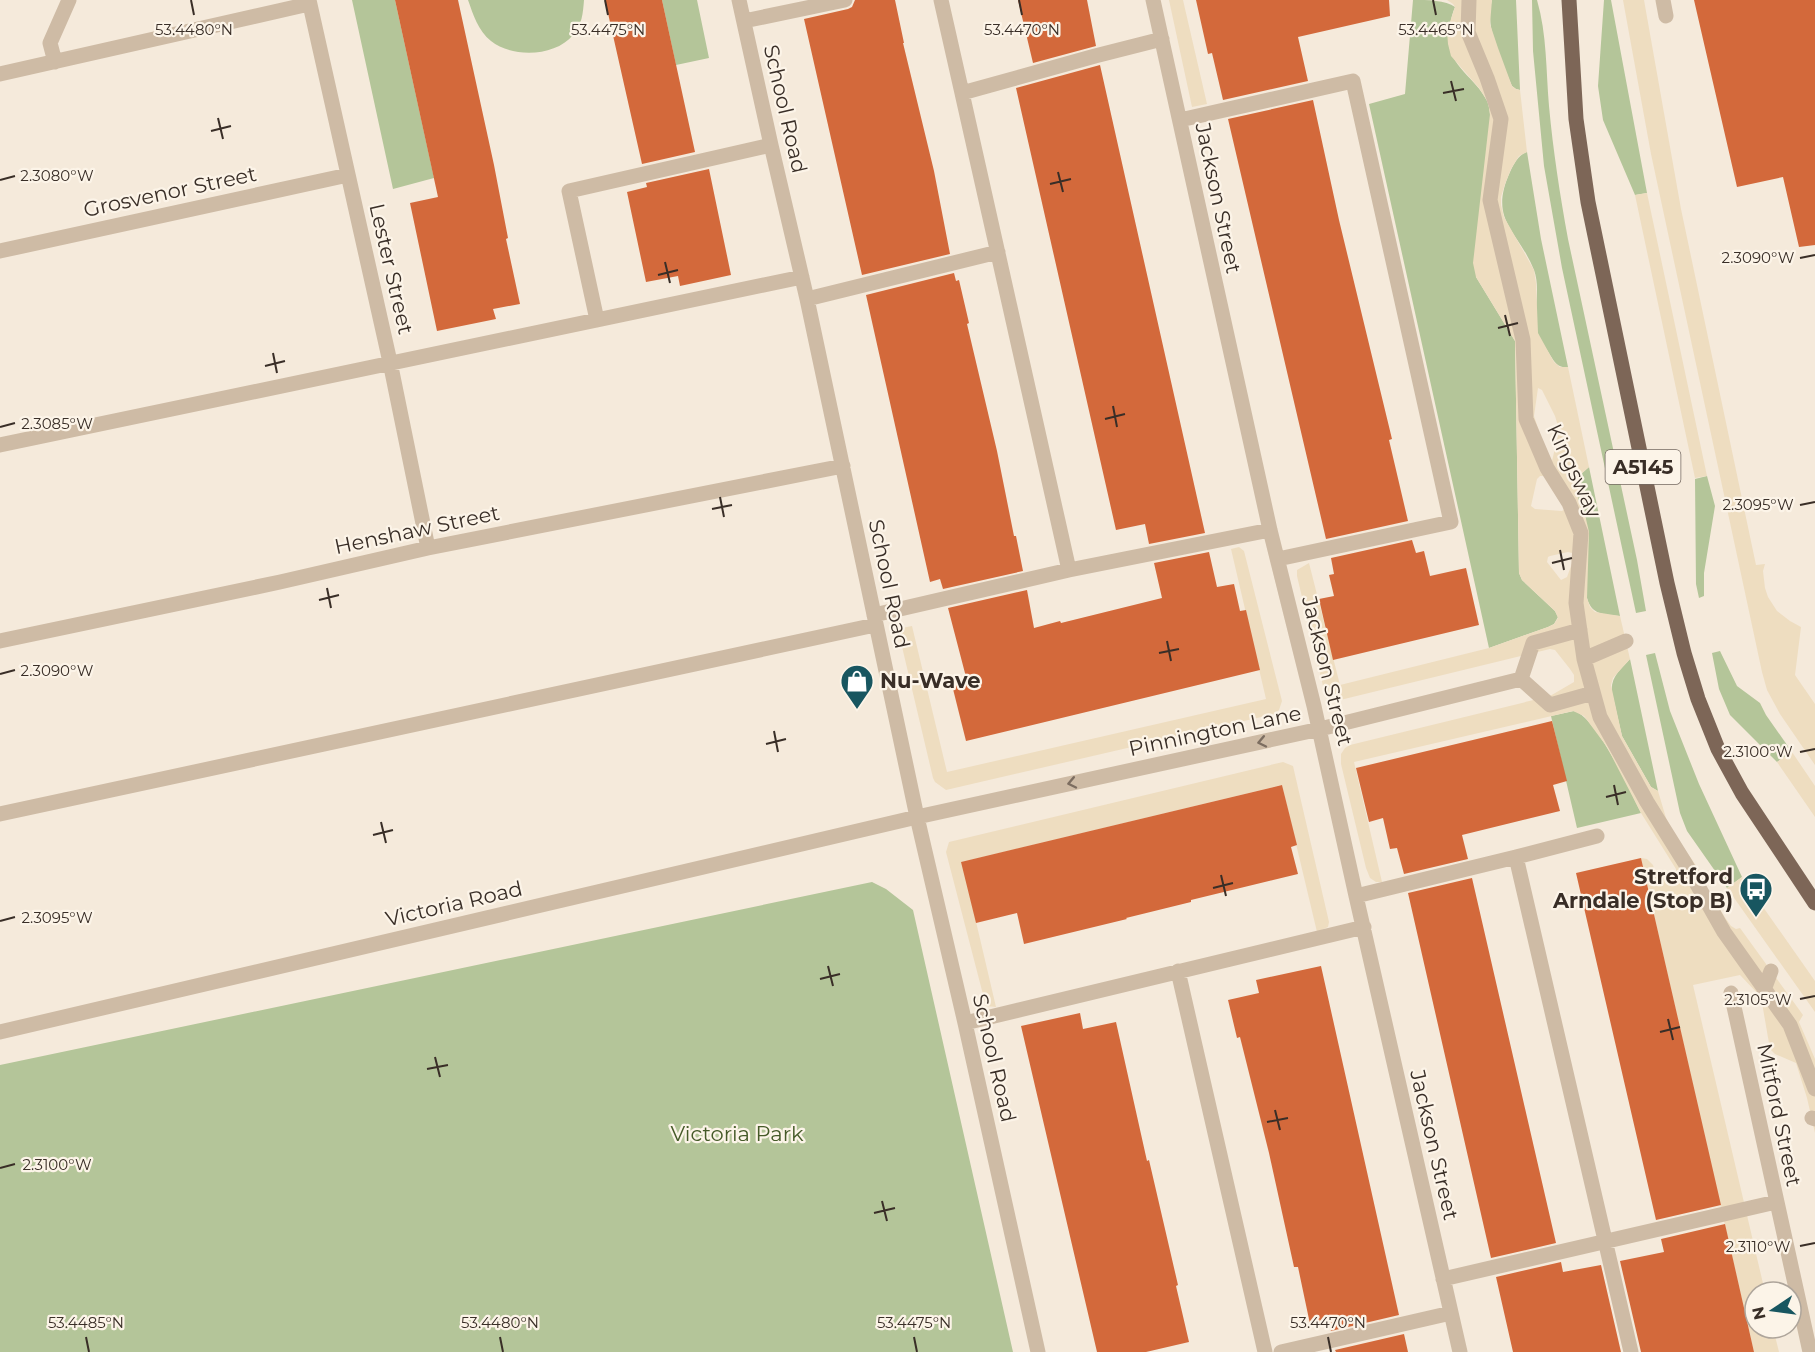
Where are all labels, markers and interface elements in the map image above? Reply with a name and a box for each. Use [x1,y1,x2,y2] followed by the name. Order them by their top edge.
[155,20,233,39] text: 53.4480°N
[571,20,645,39] text: 53.4475°N
[984,20,1060,39] text: 53.4470°N
[1398,20,1474,39] text: 53.4465°N
[759,42,812,176] street label: School Road
[1190,119,1247,276] street label: Jackson Street
[81,161,259,222] street label: Grosvenor Street
[20,166,94,185] text: 2.3080°W
[364,201,419,337] street label: Lester Street
[1722,248,1795,267] text: 2.3090°W
[21,414,93,433] text: 2.3085°W
[1542,420,1607,522] street label: Kingsway
[1606,450,1680,484] road number: A5145
[1722,495,1794,514] text: 2.3095°W
[332,500,502,559] street label: Henshaw Street
[864,517,915,651] street label: School Road
[1297,592,1358,748] street label: Jackson Street
[21,661,94,680] text: 2.3090°W
[839,663,875,710] shop icon: Nu-Wave
[880,668,980,693] place label: Nu-Wave
[1126,700,1304,761] street label: Pinnington Lane
[1258,735,1268,748] one-way arrow
[1723,742,1793,761] text: 2.3100°W
[1067,776,1077,789] one-way arrow
[1552,864,1733,913] place label: Stretford Arndale (Stop B)
[1738,871,1774,918] bus stop icon: Stretford Arndale (Stop B)
[383,876,525,931] street label: Victoria Road
[21,908,93,927] text: 2.3095°W
[1724,990,1792,1009] text: 2.3105°W
[968,991,1021,1125] street label: School Road
[1752,1041,1807,1189] street label: Mitford Street
[1405,1066,1464,1222] street label: Jackson Street
[671,1121,804,1146] park label: Victoria Park
[22,1155,92,1174] text: 2.3100°W
[1726,1237,1791,1256] text: 2.3110°W
[1743,1280,1803,1340] north arrow
[1748,1305,1770,1322] text: N
[48,1313,124,1332] text: 53.4485°N
[461,1313,539,1332] text: 53.4480°N
[877,1313,951,1332] text: 53.4475°N
[1290,1313,1366,1332] text: 53.4470°N

